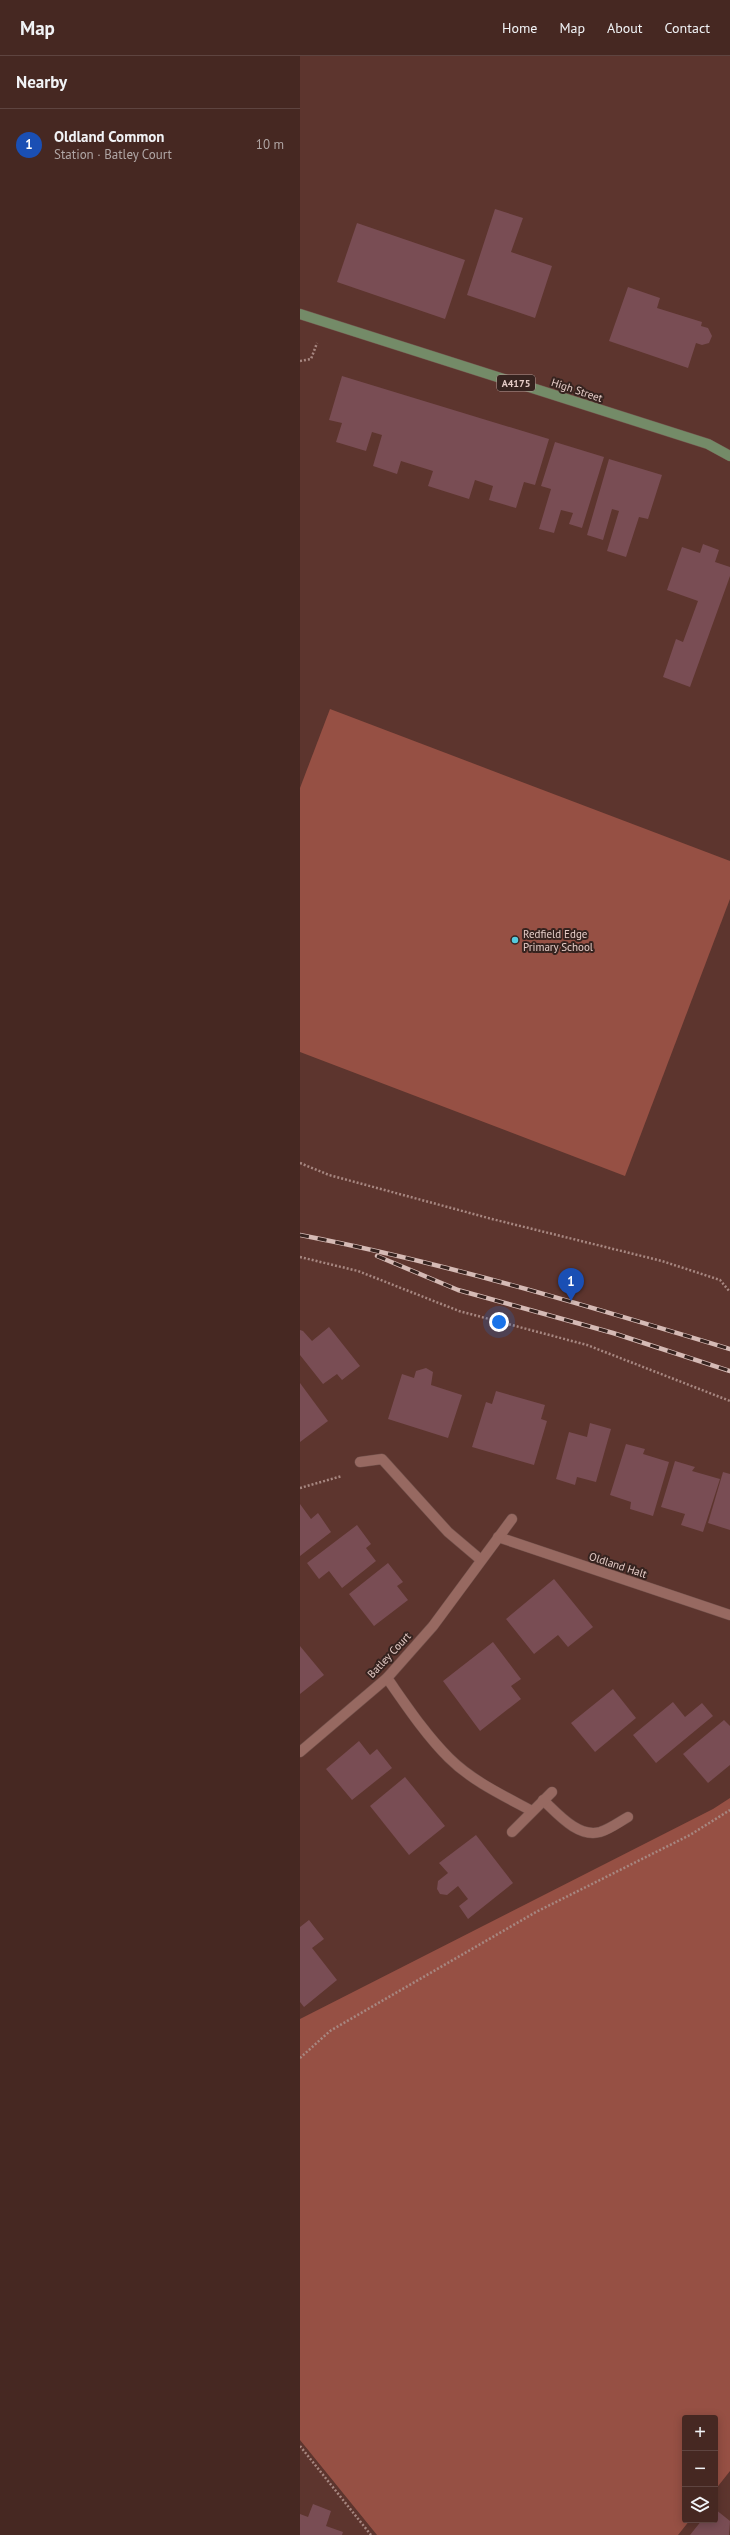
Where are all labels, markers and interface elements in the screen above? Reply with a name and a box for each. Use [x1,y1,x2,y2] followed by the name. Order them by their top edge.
[20,16,55,40] text: Map
[502,19,537,37] text: Home
[559,19,585,37] text: Map
[607,19,643,37] text: About
[665,19,710,37] text: Contact
[16,71,67,93] text: Nearby
[54,127,165,146] text: Oldland Common
[25,136,33,153] text: 1
[256,136,284,153] text: 10 m
[54,146,172,163] text: Station · Batley Court
[497,375,535,391] road number: A4175
[549,375,605,405] street label: High Street
[523,927,594,954] place label: Redfield Edge Primary School
[510,935,520,945] marker: Redfield Edge Primary School
[558,1268,584,1301] pin: 1
[489,1312,509,1332] your location
[587,1549,649,1581] street label: Oldland Halt
[364,1629,414,1681] street label: Batley Court
[682,2415,718,2523] map controls
[682,2415,718,2451] button: +
[682,2451,718,2487] button: −
[682,2487,718,2523] button: layers

